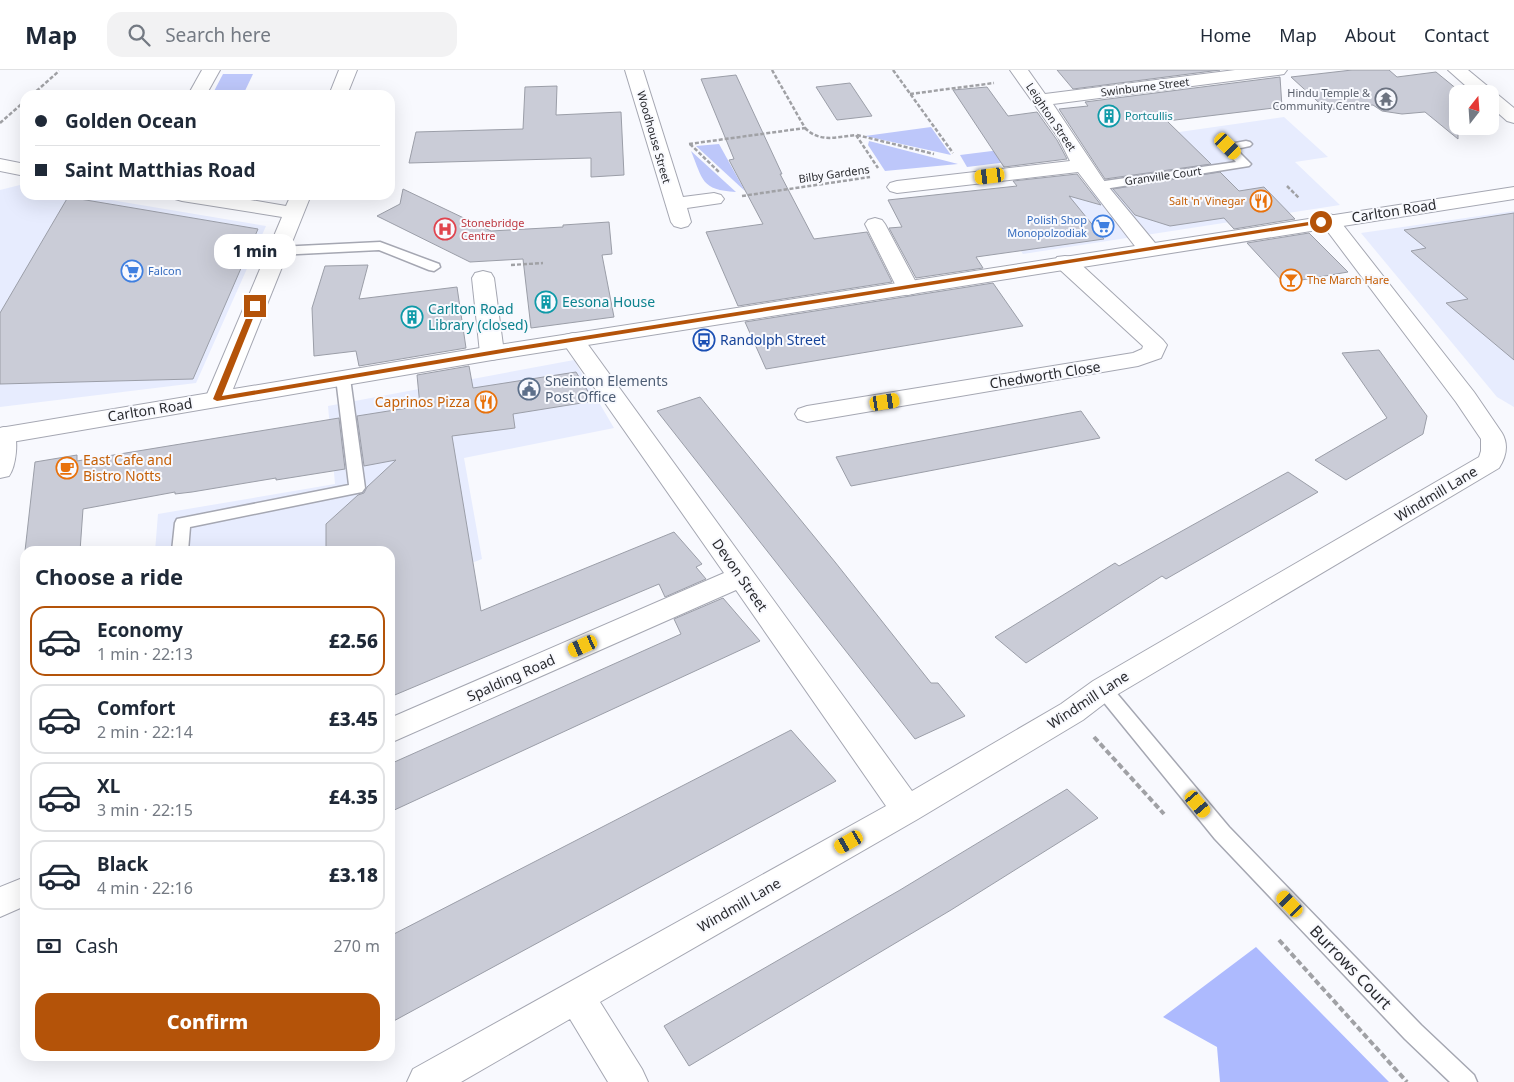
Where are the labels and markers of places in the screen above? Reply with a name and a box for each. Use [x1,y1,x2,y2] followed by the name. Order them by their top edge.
[1272,85,1371,113] place label: Hindu Temple & Community Centre
[1374,87,1398,111] temple icon: Hindu Temple & Community Centre
[1097,104,1121,128] building icon: Portcullis
[1125,108,1173,123] place label: Portcullis
[1249,189,1273,213] restaurant icon: Salt 'n' Vinegar
[1169,193,1245,208] place label: Salt 'n' Vinegar
[1007,212,1087,240] place label: Polish Shop Monopolzodiak
[1091,214,1115,238] supermarket icon: Polish Shop Monopolzodiak
[461,215,525,243] place label: Stonebridge Centre
[433,217,457,241] hospital icon: Stonebridge Centre
[120,259,144,283] supermarket icon: Falcon
[148,263,181,278] place label: Falcon
[1279,268,1303,292] bar icon: The March Hare
[1307,272,1389,287] place label: The March Hare
[534,290,558,314] building icon: Eesona House
[562,292,655,311] place label: Eesona House
[428,299,528,334] place label: Carlton Road Library (closed)
[400,305,424,329] building icon: Carlton Road Library (closed)
[692,328,716,352] bus stop icon: Randolph Street
[720,330,826,349] place label: Randolph Street
[545,371,668,406] place label: Sneinton Elements Post Office
[517,377,541,401] public building icon: Sneinton Elements Post Office
[474,390,498,414] restaurant icon: Caprinos Pizza
[375,392,470,411] place label: Caprinos Pizza
[83,450,172,485] place label: East Cafe and Bistro Notts
[55,456,79,480] cafe icon: East Cafe and Bistro Notts

